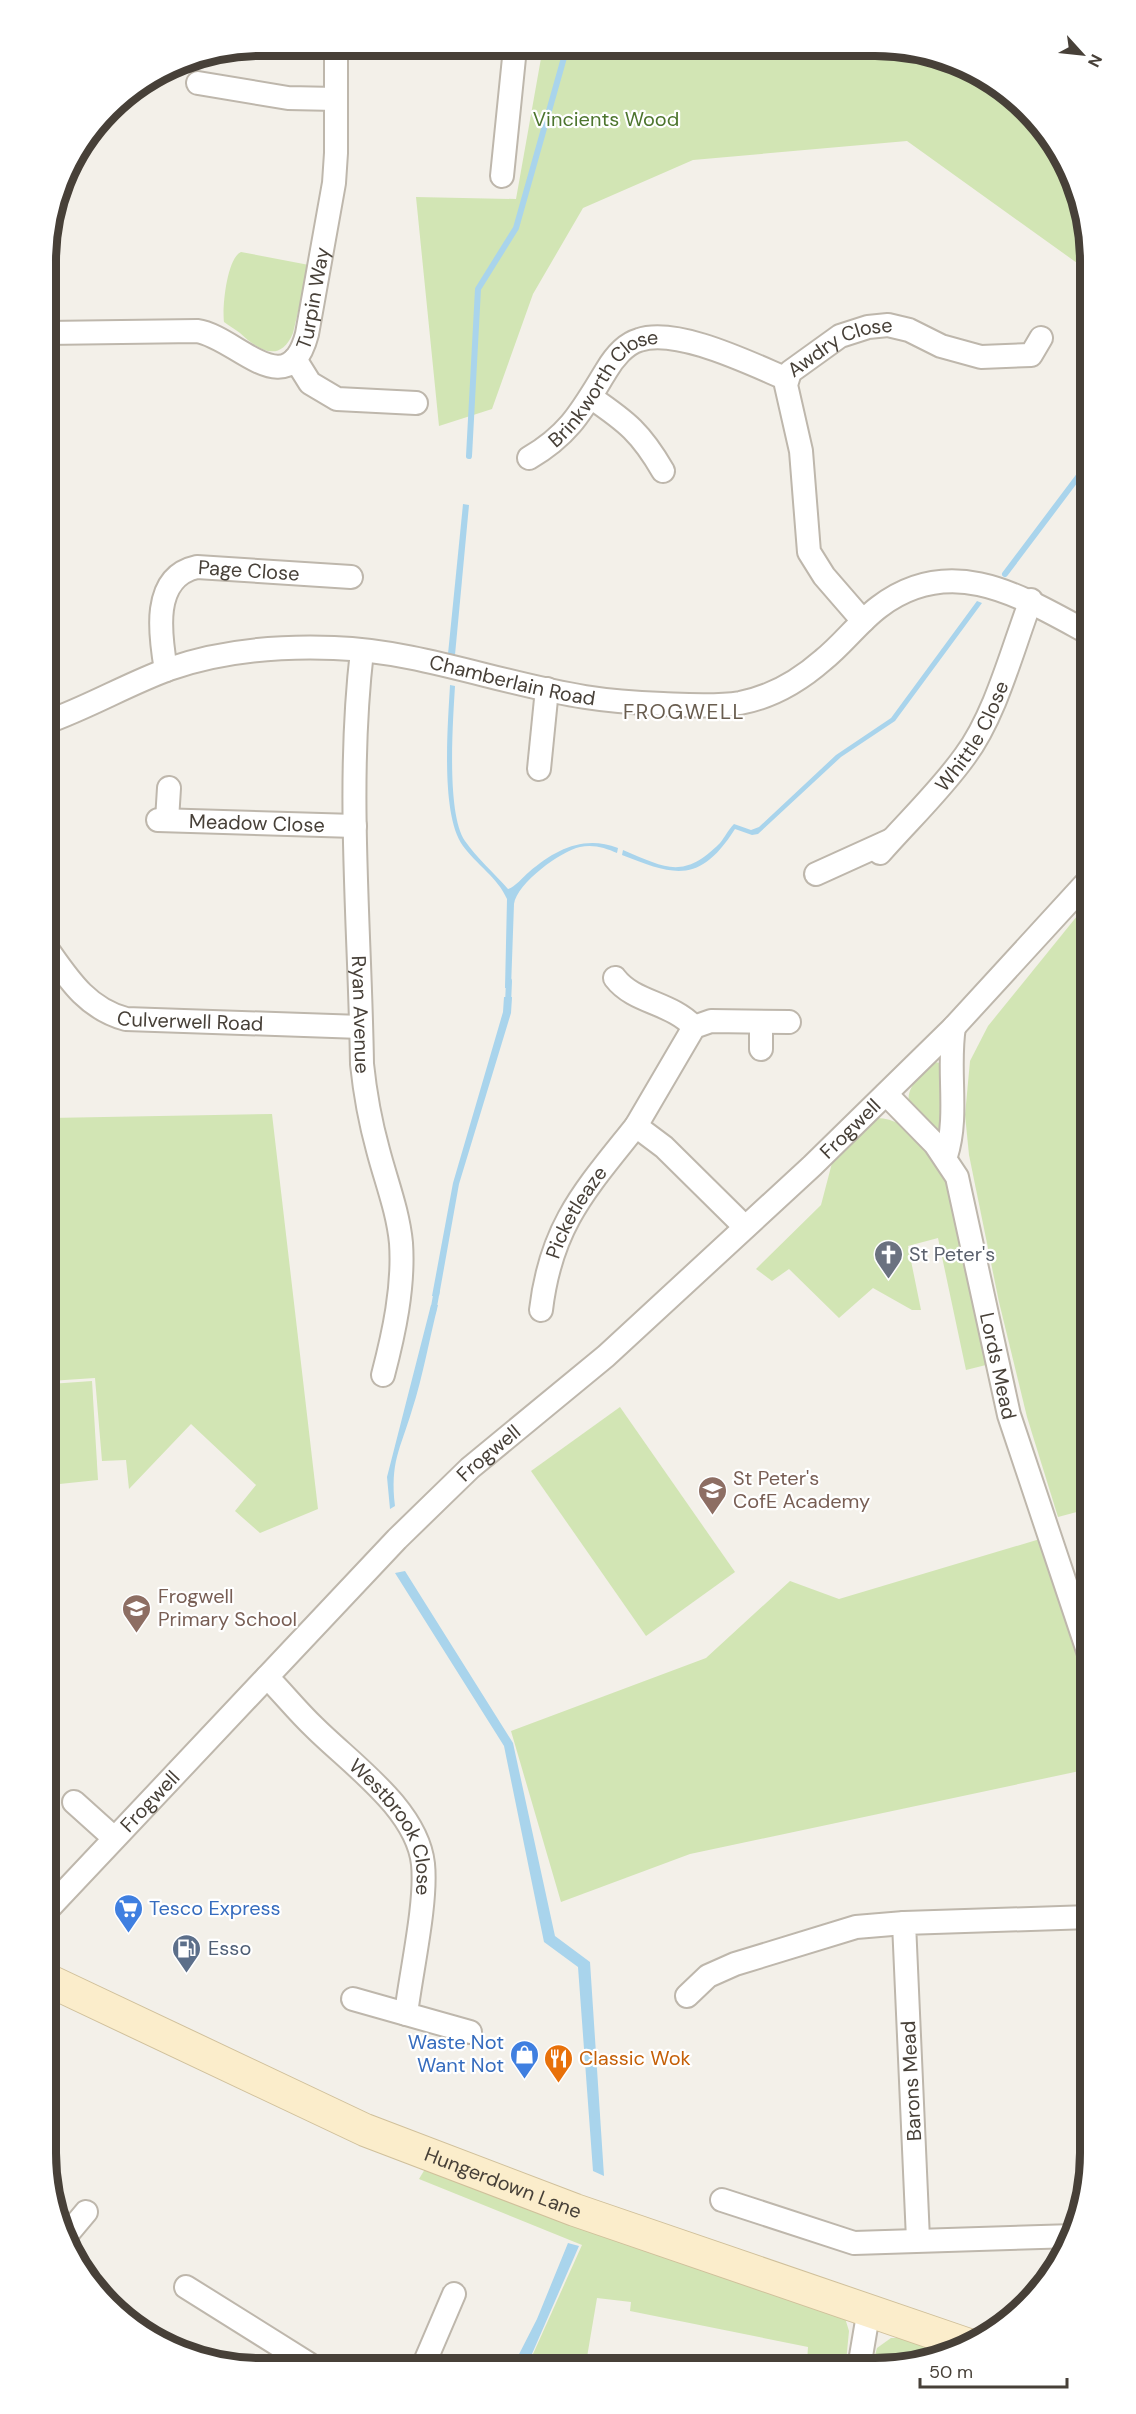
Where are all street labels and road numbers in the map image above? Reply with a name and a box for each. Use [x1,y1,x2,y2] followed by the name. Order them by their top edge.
[290,245,335,353] street label: Turpin Way
[782,312,894,383] street label: Awdry Close
[543,324,659,453] street label: Brinkworth Close
[197,554,300,587] street label: Page Close
[427,649,597,711] street label: Chamberlain Road
[929,677,1014,797] street label: Whittle Close
[189,808,325,838] street label: Meadow Close
[346,955,376,1075] street label: Ryan Avenue
[114,1004,264,1037] street label: Culverwell Road
[814,1093,886,1164] street label: Frogwell
[540,1160,613,1262] street label: Picketleaze
[974,1310,1023,1422] street label: Lords Mead
[451,1419,526,1487] street label: Frogwell
[344,1753,437,1896] street label: Westbrook Close
[114,1765,185,1838] street label: Frogwell
[895,2020,927,2142] street label: Barons Mead
[421,2141,585,2224] street label: Hungerdown Lane

